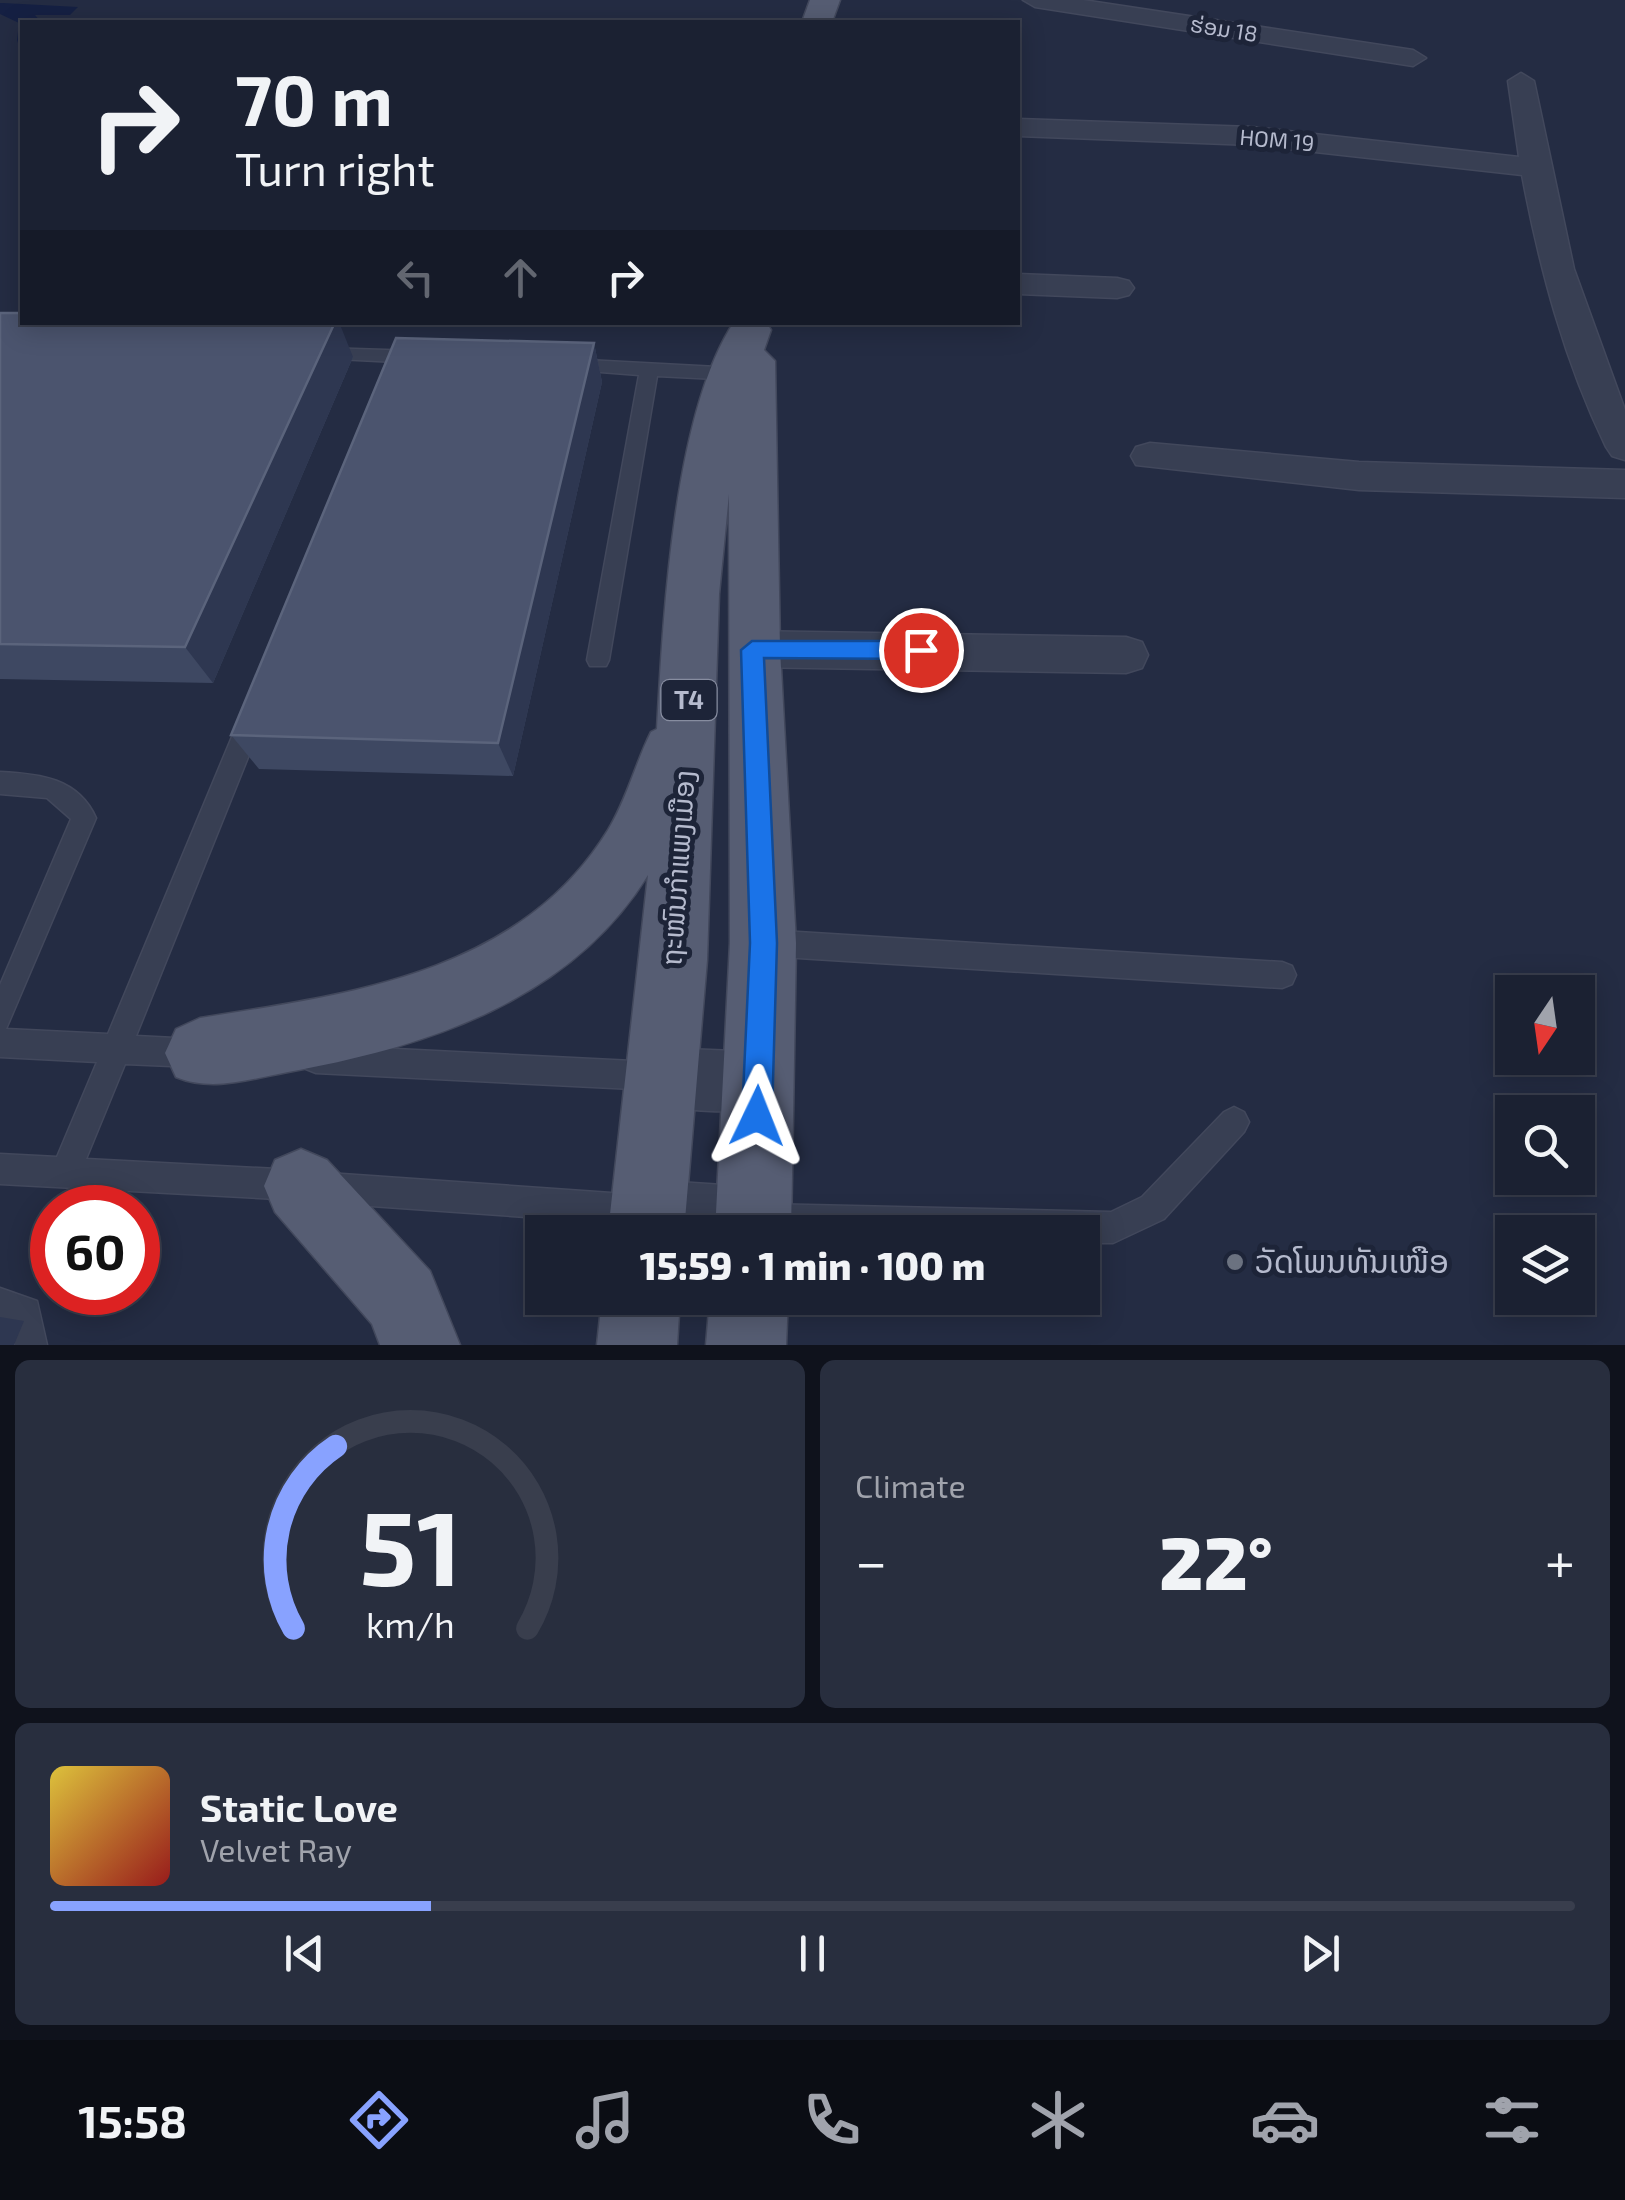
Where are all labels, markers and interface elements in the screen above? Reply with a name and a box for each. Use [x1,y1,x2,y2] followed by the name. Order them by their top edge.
[1189,10,1260,46] street label: ຮ່ອມ 18
[235,56,393,140] text: 70 m
[70,60,200,190] icon: right
[1239,123,1316,155] street label: HOM 19
[235,141,435,195] text: Turn right
[388,250,443,305] icon: left
[493,250,548,305] icon: ahead
[598,250,653,305] icon: right
[879,608,964,693] pin
[894,623,949,678] icon: arrive
[662,680,716,720] road number: T4
[653,769,701,967] street label: ຖະໜົນກຳແພງເມືອງ
[1495,975,1595,1075] north arrow
[1495,975,1595,1315] map controls
[705,1064,809,1168] position arrow
[1495,1095,1595,1195] button: search
[30,1185,160,1315] speed limit sign: 60
[1495,1215,1595,1315] button: layers
[1255,1241,1449,1279] place label: ວັດໂພນທັນເໜືອ
[640,1242,985,1288] text: 15:59 · 1 min · 100 m
[1224,1251,1246,1273] marker: ວັດໂພນທັນເໜືອ
[855,1466,966,1504] text: Climate
[359,1482,461,1607] text: 51
[1159,1515,1273,1605] text: 22°
[855,1527,887,1593] text: −
[1545,1527,1575,1593] text: +
[366,1602,454,1645] text: km/h
[200,1784,398,1830] text: Static Love
[200,1830,352,1868] text: Velvet Ray
[277,1926,332,1981] icon: previous
[785,1926,840,1981] icon: pause
[1293,1926,1348,1981] icon: next
[344,2085,414,2155] icon: directions
[570,2085,640,2155] icon: music
[797,2085,867,2155] icon: phone
[1023,2085,1093,2155] icon: climate
[1250,2085,1320,2155] icon: car
[1477,2085,1547,2155] icon: filters
[78,2093,187,2147] text: 15:58

